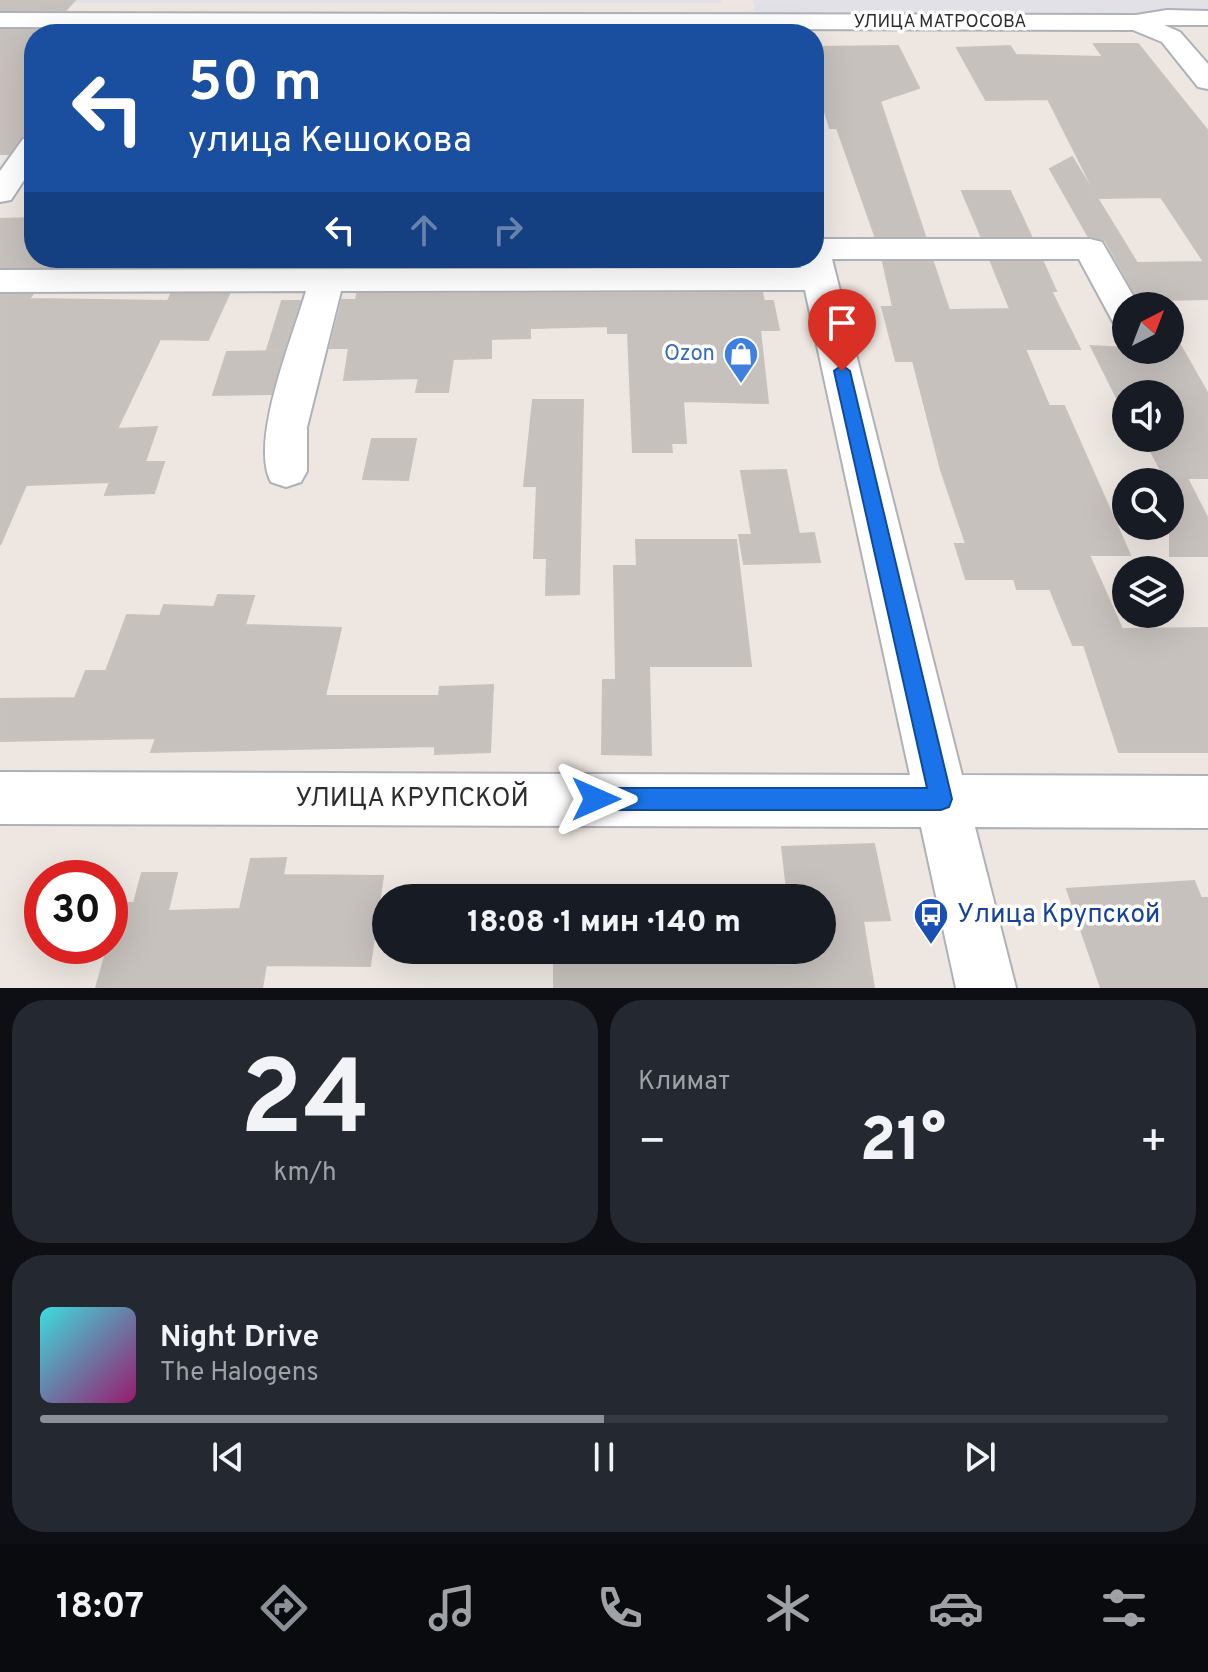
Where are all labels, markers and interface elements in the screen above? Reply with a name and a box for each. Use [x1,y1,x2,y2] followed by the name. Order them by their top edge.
[853,11,1027,34] street label: УЛИЦА МАТРОСОВА
[188,50,322,120] text: 50 m
[56,56,160,160] icon: left
[188,119,472,165] text: улица Кешокова
[318,208,362,252] icon: left
[402,208,446,252] icon: ahead
[486,208,530,252] icon: right
[808,289,876,371] pin
[1112,292,1184,364] north arrow
[1112,292,1184,628] map controls
[820,301,864,345] icon: arrive
[722,335,760,385] shop icon: Ozon
[664,341,715,368] place label: Ozon
[1112,380,1184,452] button: sound
[1112,468,1184,540] button: search
[1112,556,1184,628] button: layers
[554,757,638,841] position arrow
[295,781,529,816] street label: УЛИЦА КРУПСКОЙ
[24,860,128,964] speed limit sign: 30
[912,896,950,946] bus stop icon: Улица Крупской
[957,899,1160,932] place label: Улица Крупской
[467,905,741,942] text: 18:08 · 1 мин · 140 m
[240,1039,370,1171] text: 24
[638,1066,730,1099] text: Климат
[860,1106,946,1182] text: 21°
[638,1116,666,1172] text: −
[1140,1116,1168,1172] text: +
[273,1157,337,1190] text: km/h
[160,1320,319,1357] text: Night Drive
[160,1357,319,1390] text: The Halogens
[206,1435,250,1479] icon: previous
[582,1435,626,1479] icon: pause
[958,1435,1002,1479] icon: next
[256,1580,312,1636] icon: directions
[424,1580,480,1636] icon: music
[592,1580,648,1636] icon: phone
[760,1580,816,1636] icon: climate
[928,1580,984,1636] icon: car
[1096,1580,1152,1636] icon: filters
[56,1585,144,1631] text: 18:07

